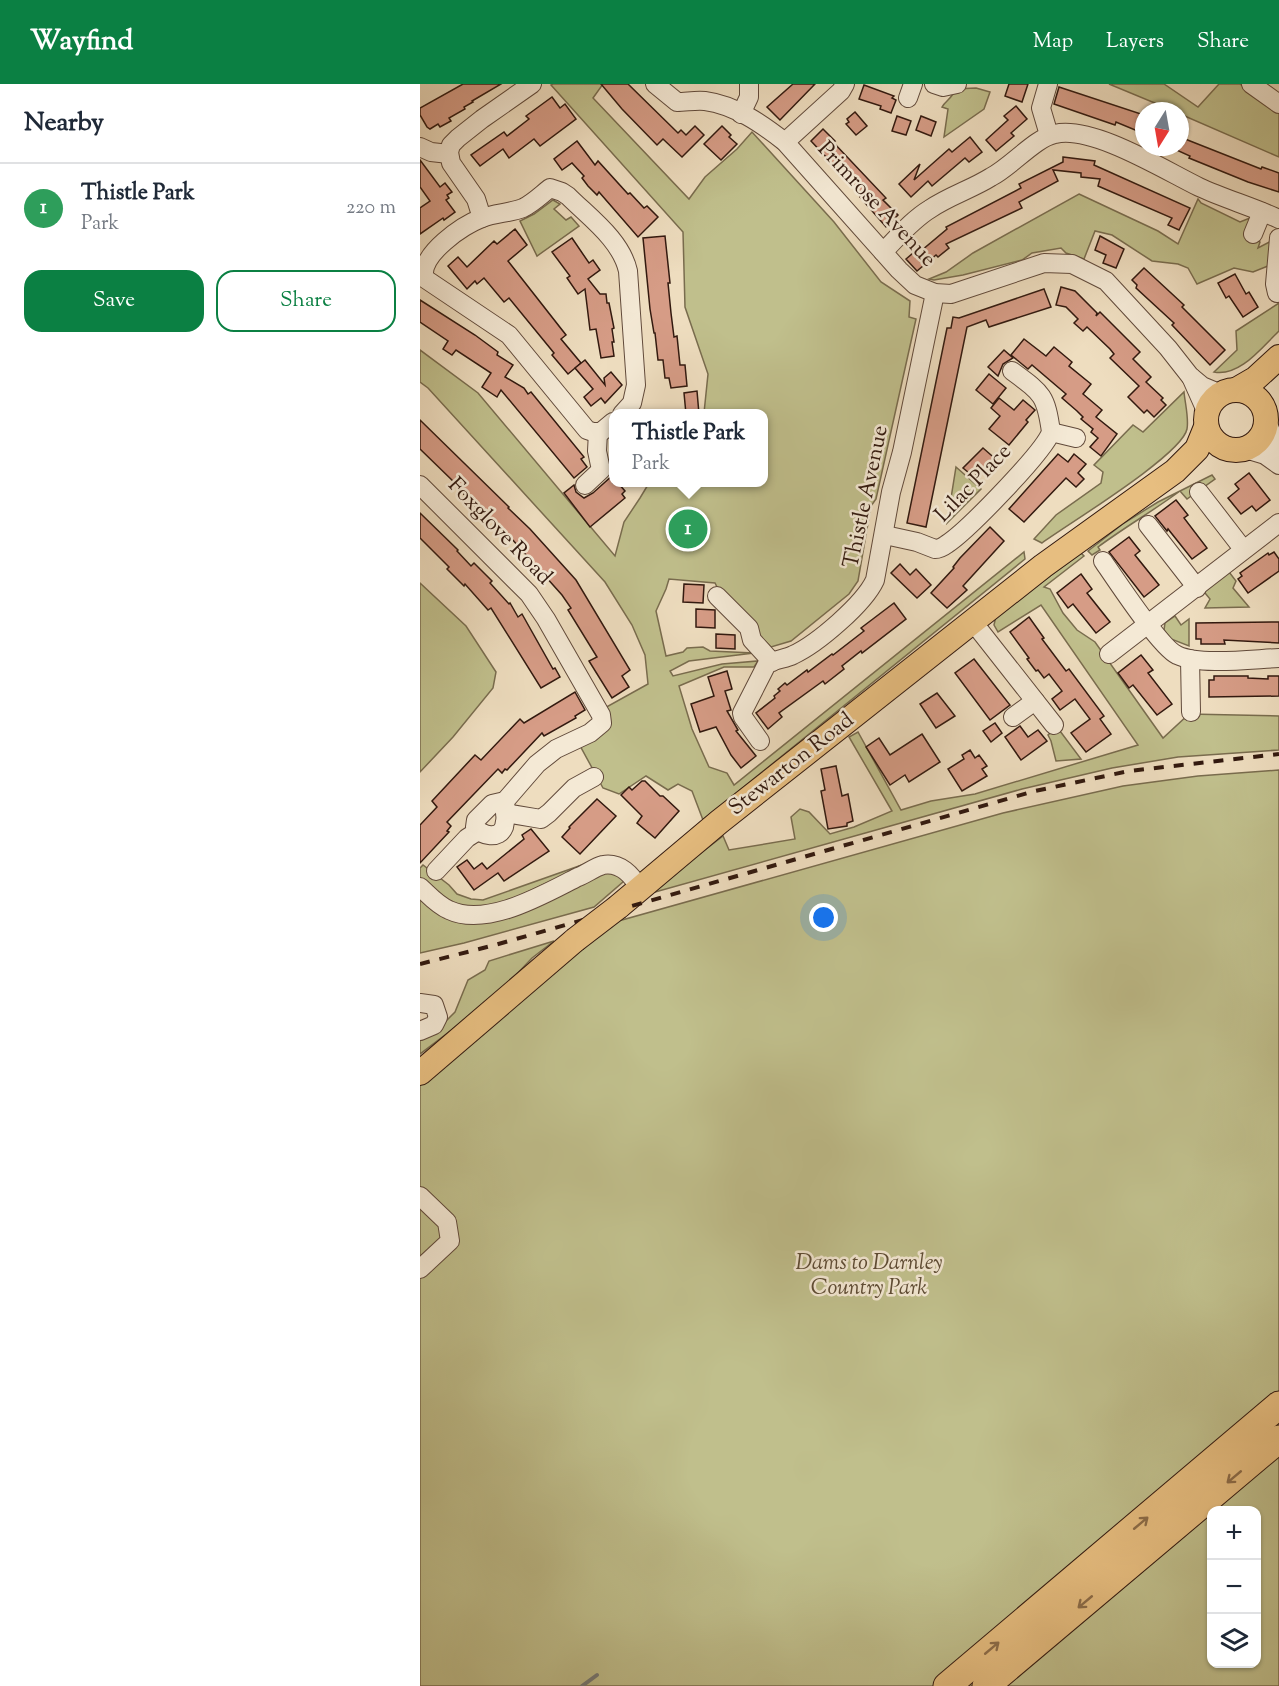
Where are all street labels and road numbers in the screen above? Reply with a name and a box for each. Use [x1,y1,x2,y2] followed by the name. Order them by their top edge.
[809,135,943,275] street label: Primrose Avenue
[836,423,898,571] street label: Thistle Avenue
[928,437,1020,531] street label: Lilac Place
[439,471,559,593] street label: Foxglove Road
[722,706,862,824] street label: Stewarton Road

